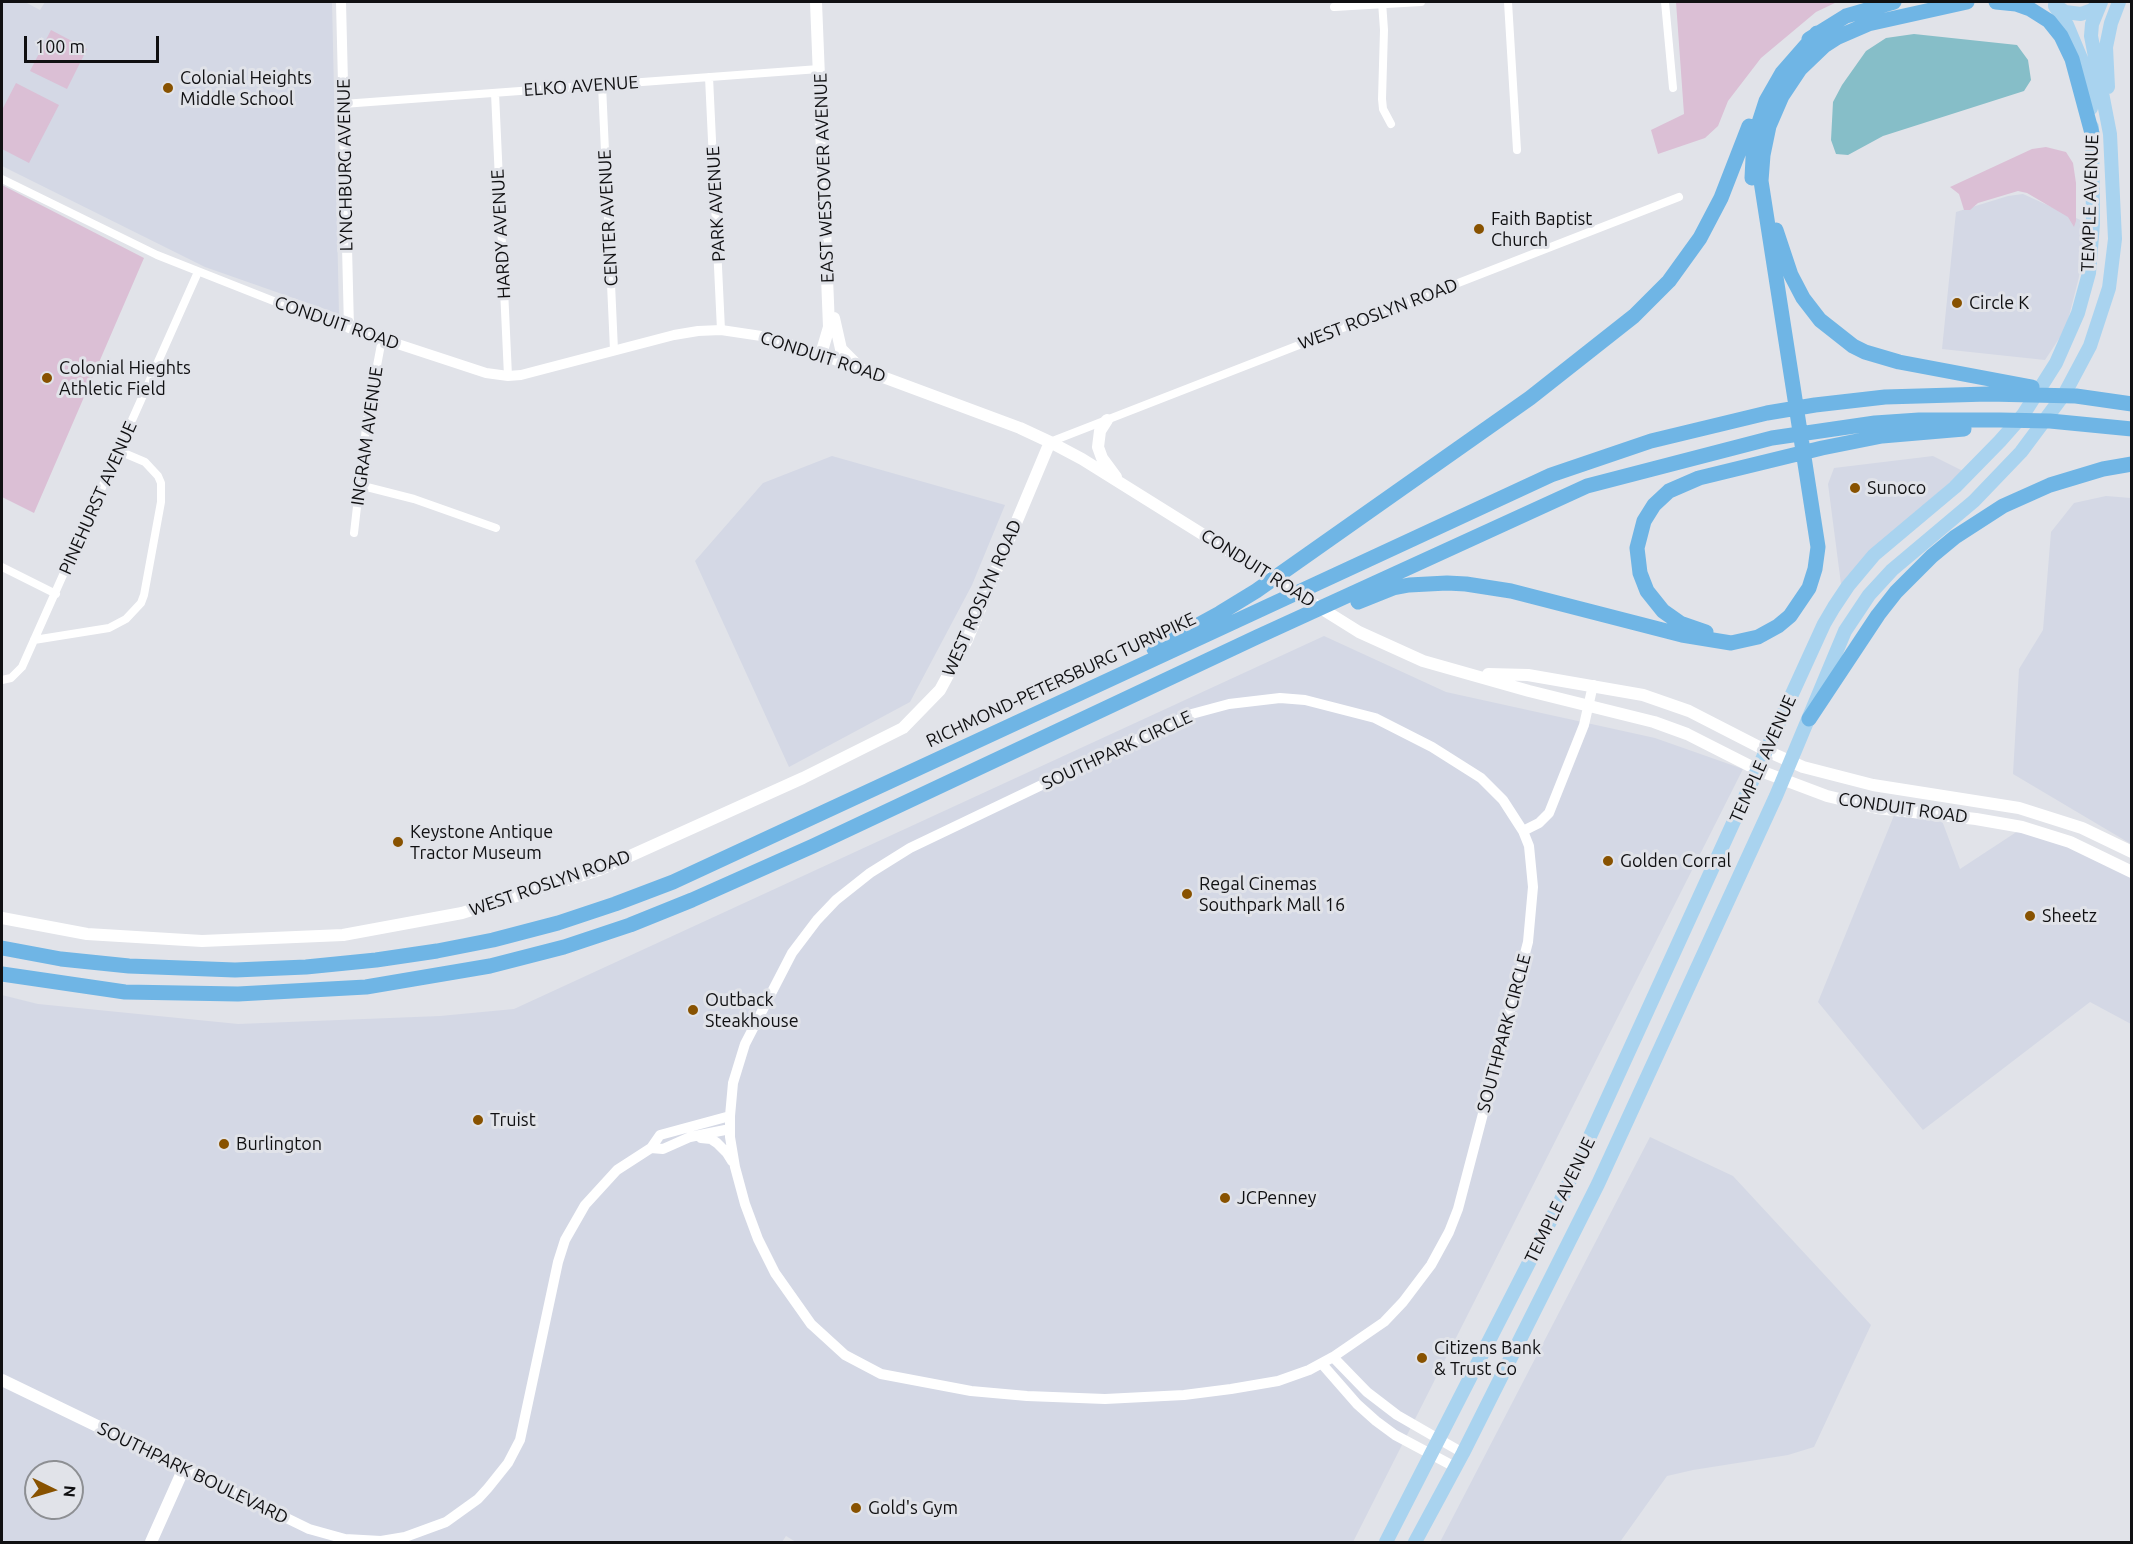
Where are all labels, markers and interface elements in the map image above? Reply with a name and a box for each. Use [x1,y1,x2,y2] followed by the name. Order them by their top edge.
[27,24,162,62] scale bar
[35,36,85,56] text: 100 m
[180,67,312,110] place label: Colonial Heights Middle School
[523,71,639,101] street label: ELKO AVENUE
[810,73,838,283] street label: EAST WESTOVER AVENUE
[333,79,357,251] street label: LYNCHBURG AVENUE
[161,81,175,95] marker: Colonial Heights Middle School
[2077,134,2103,272] street label: TEMPLE AVENUE
[702,146,730,262] street label: PARK AVENUE
[594,149,622,287] street label: CENTER AVENUE
[487,169,515,299] street label: HARDY AVENUE
[1491,208,1592,250] place label: Faith Baptist Church
[1472,222,1486,236] marker: Faith Baptist Church
[1295,274,1461,354] street label: WEST ROSLYN ROAD
[272,291,402,355] street label: CONDUIT ROAD
[1969,292,2029,314] place label: Circle K
[1950,296,1964,310] marker: Circle K
[757,327,889,387] street label: CONDUIT ROAD
[59,357,191,400] place label: Colonial Hieghts Athletic Field
[347,365,387,507] street label: INGRAM AVENUE
[40,371,54,385] marker: Colonial Hieghts Athletic Field
[54,418,142,578] street label: PINEHURST AVENUE
[1867,477,1926,499] place label: Sunoco
[1848,481,1862,495] marker: Sunoco
[938,516,1026,680] street label: WEST ROSLYN ROAD
[1197,524,1319,612] street label: CONDUIT ROAD
[923,608,1199,752] street label: RICHMOND-PETERSBURG TURNPIKE
[1725,692,1801,826] street label: TEMPLE AVENUE
[1038,706,1196,794] street label: SOUTHPARK CIRCLE
[1837,788,1969,828] street label: CONDUIT ROAD
[410,821,553,864] place label: Keystone Antique Tractor Museum
[391,835,405,849] marker: Keystone Antique Tractor Museum
[467,845,633,921] street label: WEST ROSLYN ROAD
[1620,850,1731,872] place label: Golden Corral
[1601,854,1615,868] marker: Golden Corral
[1199,873,1345,916] place label: Regal Cinemas Southpark Mall 16
[1180,887,1194,901] marker: Regal Cinemas Southpark Mall 16
[2042,905,2097,927] place label: Sheetz
[2023,909,2037,923] marker: Sheetz
[1472,951,1536,1115] street label: SOUTHPARK CIRCLE
[705,989,799,1032] place label: Outback Steakhouse
[686,1003,700,1017] marker: Outback Steakhouse
[490,1109,536,1131] place label: Truist
[471,1113,485,1127] marker: Truist
[236,1133,322,1155] place label: Burlington
[1520,1134,1600,1266] street label: TEMPLE AVENUE
[217,1137,231,1151] marker: Burlington
[1237,1187,1316,1209] place label: JCPenney
[1218,1191,1232,1205] marker: JCPenney
[1434,1337,1541,1380] place label: Citizens Bank & Trust Co
[1415,1351,1429,1365] marker: Citizens Bank & Trust Co
[94,1417,292,1529] street label: SOUTHPARK BOULEVARD
[24,1460,84,1520] north arrow
[60,1485,79,1498] text: N
[868,1497,958,1519] place label: Gold's Gym
[849,1501,863,1515] marker: Gold's Gym

